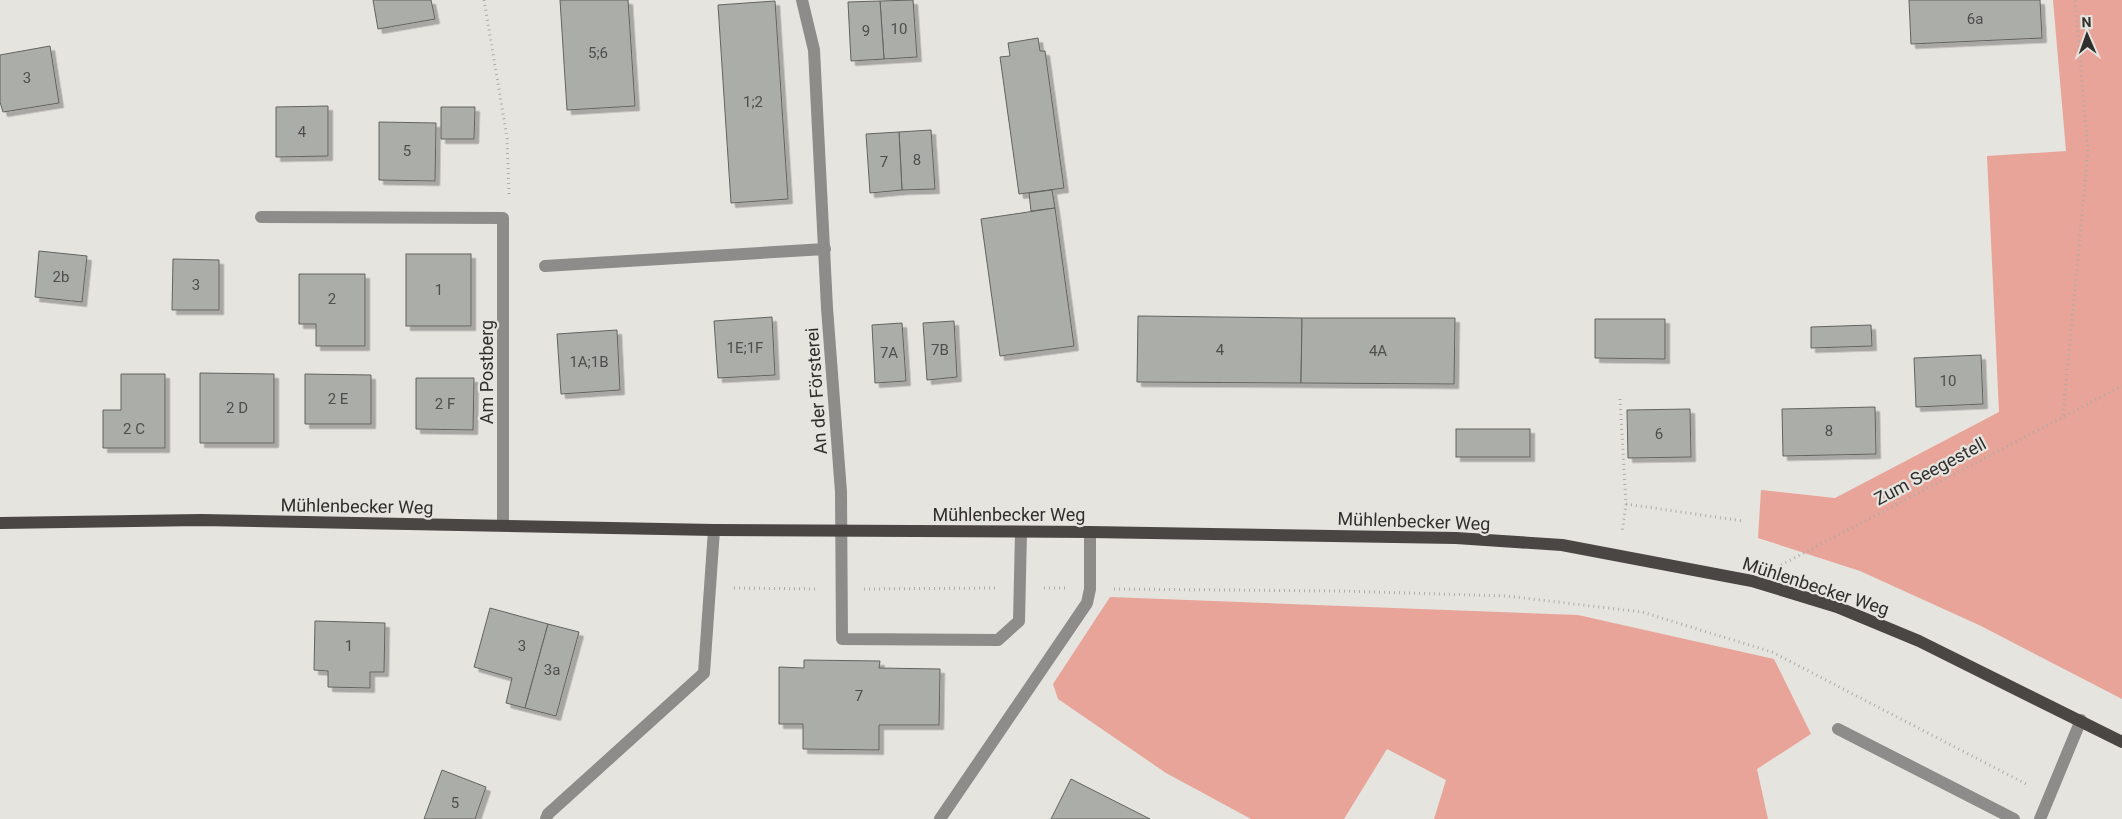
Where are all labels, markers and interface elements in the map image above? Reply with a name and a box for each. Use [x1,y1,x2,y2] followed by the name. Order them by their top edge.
[1967,10,1983,28] house number: 6a
[2062,10,2112,60] north arrow
[2081,14,2092,30] text: N
[891,20,907,38] house number: 10
[862,22,870,40] house number: 9
[588,44,608,62] house number: 5;6
[23,69,31,87] house number: 3
[743,93,763,111] house number: 1;2
[298,123,307,141] house number: 4
[403,142,411,160] house number: 5
[913,151,921,169] house number: 8
[880,153,888,171] house number: 7
[53,268,69,286] house number: 2b
[192,276,200,294] house number: 3
[435,281,443,299] house number: 1
[328,290,336,308] house number: 2
[476,320,497,424] street label: Am Postberg
[801,327,831,455] street label: An der Försterei
[727,339,763,357] house number: 1E;1F
[931,341,949,359] house number: 7B
[1216,341,1225,359] house number: 4
[1369,342,1387,360] house number: 4A
[880,344,898,362] house number: 7A
[569,353,609,371] house number: 1A;1B
[1940,372,1956,390] house number: 10
[328,390,349,408] house number: 2 E
[435,395,455,413] house number: 2 F
[226,399,248,417] house number: 2 D
[123,420,145,438] house number: 2 C
[1825,422,1833,440] house number: 8
[1655,425,1663,443] house number: 6
[1870,433,1990,509] street label: Zum Seegestell
[280,494,434,518] street label: Mühlenbecker Weg
[933,504,1085,525] street label: Mühlenbecker Weg
[1337,508,1491,534] street label: Mühlenbecker Weg
[1740,552,1892,620] street label: Mühlenbecker Weg
[345,637,353,655] house number: 1
[518,637,526,655] house number: 3
[544,661,560,679] house number: 3a
[855,687,863,705] house number: 7
[451,794,459,812] house number: 5

